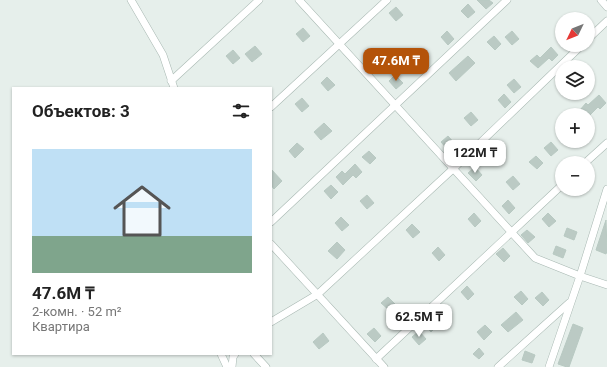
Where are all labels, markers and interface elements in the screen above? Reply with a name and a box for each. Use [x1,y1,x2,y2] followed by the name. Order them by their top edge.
[555,12,595,52] north arrow
[555,12,595,196] map controls
[359,48,433,82] pin: 47.6M ₸
[372,53,420,68] text: 47.6M ₸
[555,60,595,100] button: layers
[230,100,252,122] icon: filters
[32,101,130,121] text: Объектов: 3
[555,108,595,148] button: +
[442,140,508,174] pin: 122M ₸
[453,145,497,160] text: 122M ₸
[555,156,595,196] button: −
[106,175,178,247] icon: home
[32,283,95,303] text: 47.6M ₸
[32,304,122,319] text: 2-комн. · 52 m²
[382,304,456,338] pin: 62.5M ₸
[395,309,443,324] text: 62.5M ₸
[32,319,90,334] text: Квартира

